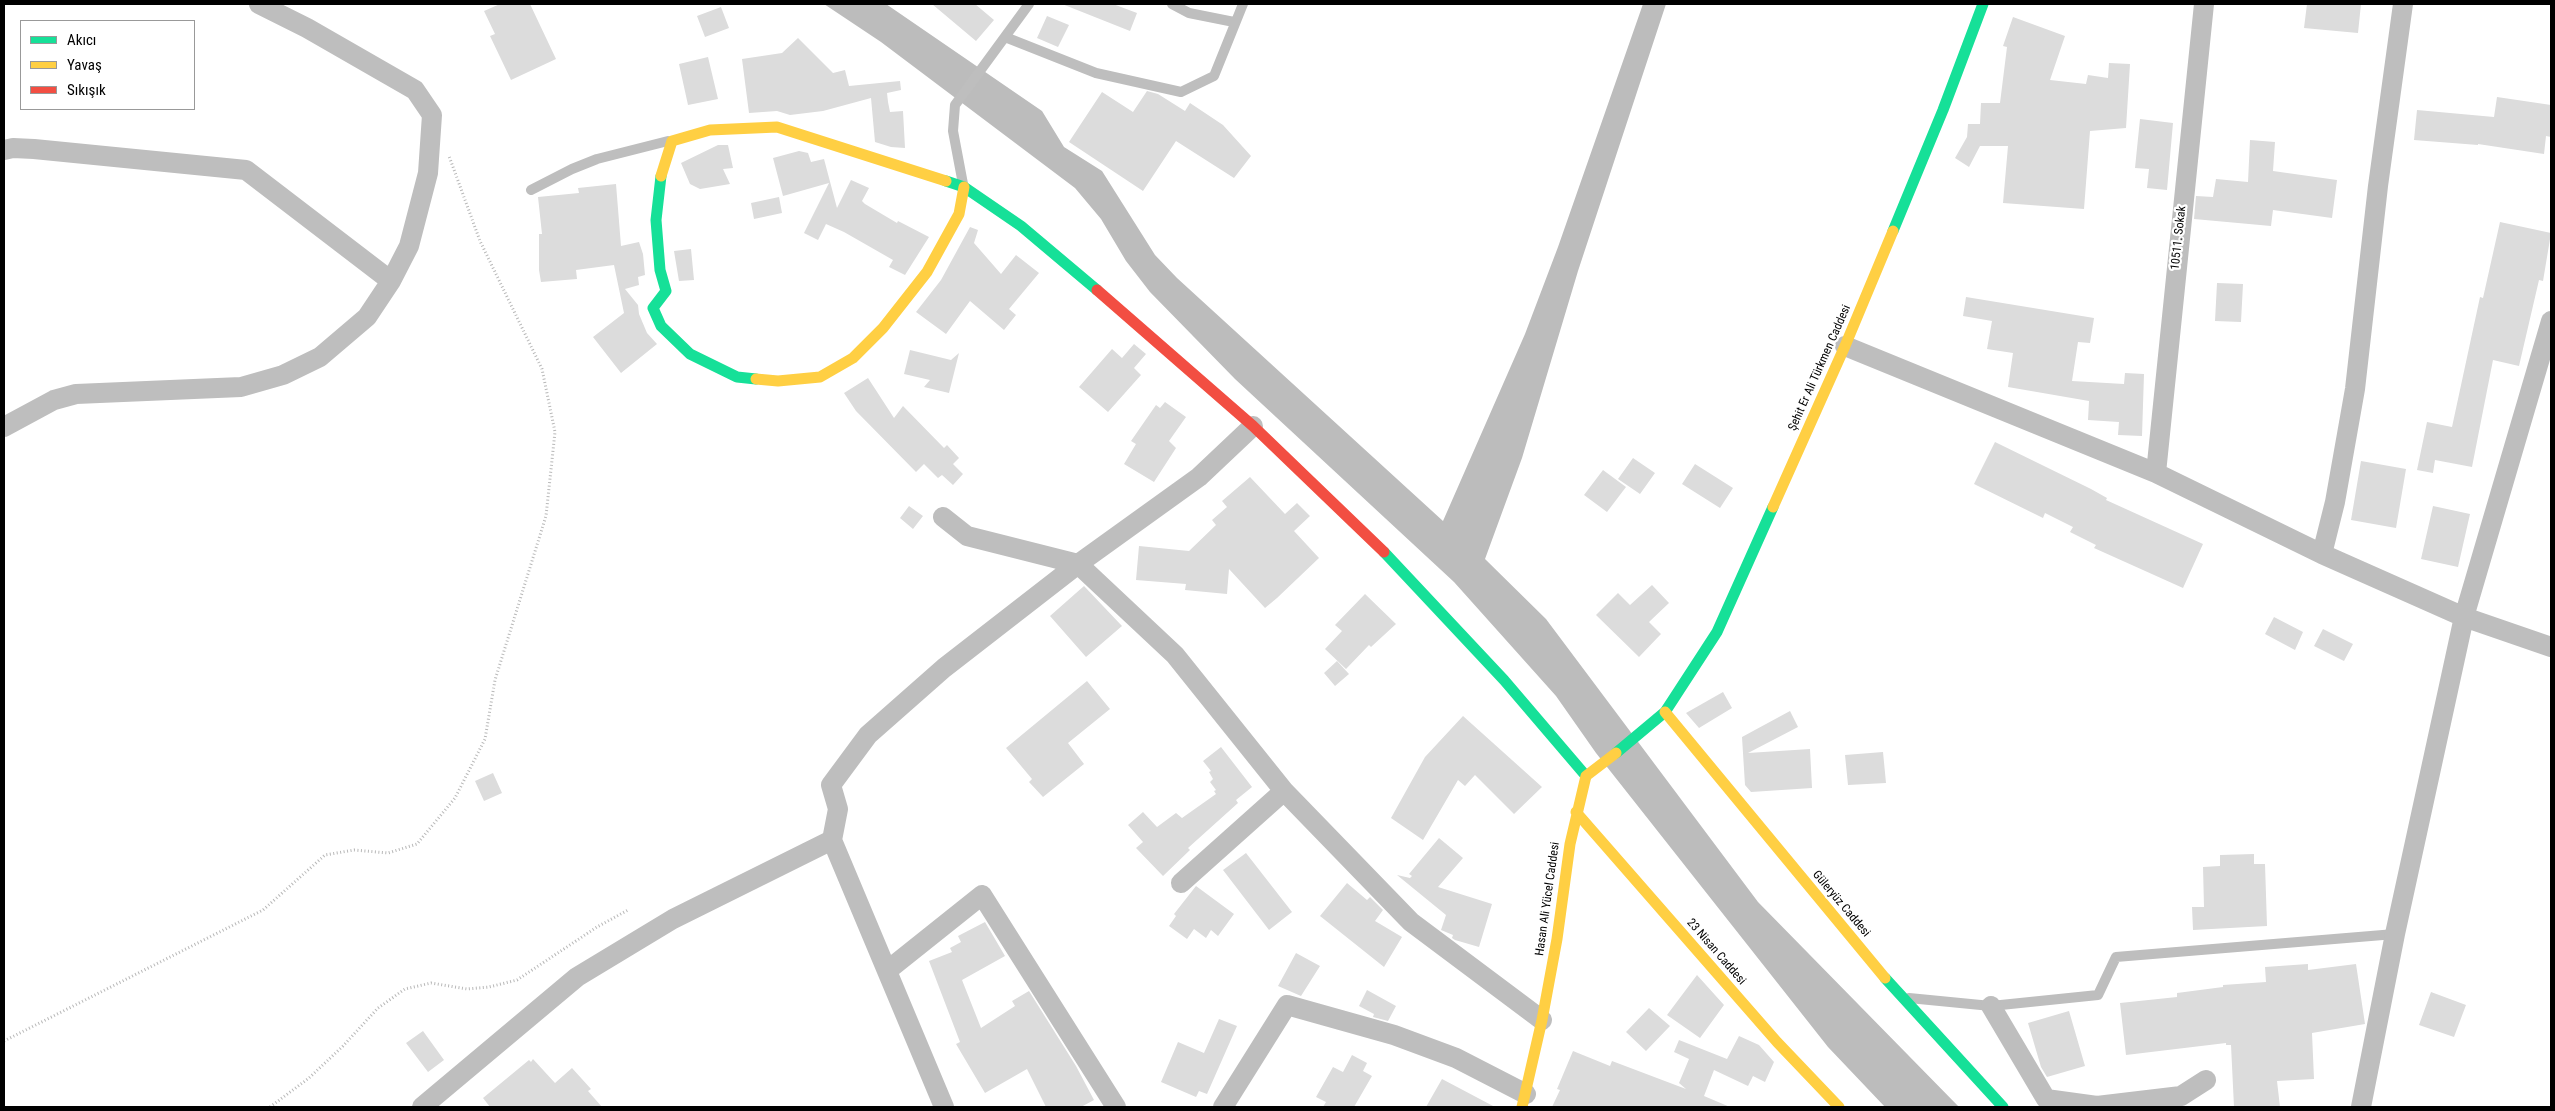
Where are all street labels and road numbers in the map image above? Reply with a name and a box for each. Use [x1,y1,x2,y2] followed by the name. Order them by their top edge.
[2168,205,2190,271] street label: 10511. Sokak
[1786,303,1854,433] street label: Şehit Er Ali Türkmen Caddesi
[1533,841,1563,957] street label: Hasan Ali Yücel Caddesi
[1809,868,1873,940] street label: Güleryüz Caddesi
[1683,916,1749,988] street label: 23 Nisan Caddesi

